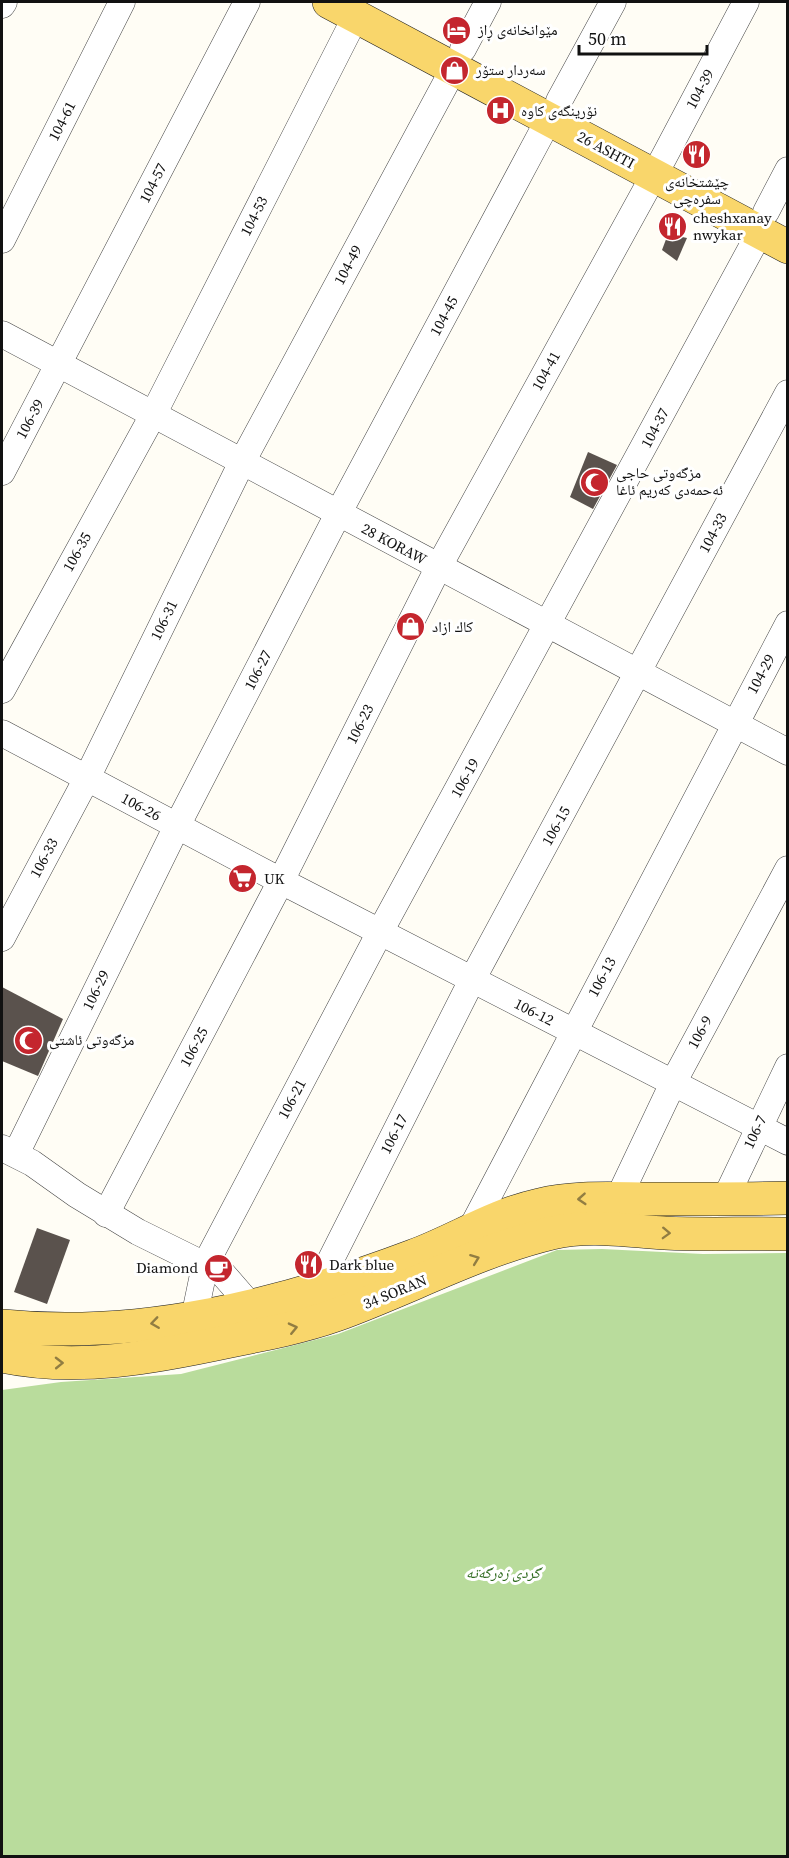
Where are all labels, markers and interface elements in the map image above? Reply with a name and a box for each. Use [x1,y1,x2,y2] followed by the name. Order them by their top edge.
[441,14,473,46] hotel icon: مێوانخانەی ڕاز
[579,18,706,56] scale bar
[477,19,558,42] place label: مێوانخانەی ڕاز
[588,26,626,51] text: 50 m
[439,54,471,86] shop icon: سەردار ستۆر
[475,59,546,80] place label: سەردار ستۆر
[680,65,719,112] street label: 104-39
[484,95,516,127] hospital icon: نۆرینگەی کاوە
[43,97,80,144] street label: 104-61
[521,100,597,121] place label: نۆرینگەی کاوە
[574,126,639,173] street label: 26 ASHTI
[681,139,713,171] restaurant icon: چێشتخانەی سفرەچی
[134,159,171,206] street label: 104-57
[665,171,730,209] place label: چێشتخانەی سفرەچی
[235,192,272,239] street label: 104-53
[693,207,772,245] place label: cheshxanay nwykar
[656,211,688,243] restaurant icon: cheshxanay nwykar
[328,241,367,288] street label: 104-49
[424,292,463,339] street label: 104-45
[526,347,565,394] street label: 104-41
[10,395,49,442] street label: 106-39
[635,404,674,451] street label: 104-37
[616,462,723,500] place label: مزگەوتی حاجی ئەحمەدی کەریم ئاغا
[579,466,611,498] mosque icon: مزگەوتی حاجی ئەحمەدی کەریم ئاغا
[693,509,732,556] street label: 104-33
[358,518,431,570] street label: 28 KORAW
[57,528,96,575] street label: 106-35
[145,596,182,643] street label: 106-31
[395,611,427,643] shop icon: كاك ازاد
[432,616,473,637] place label: كاك ازاد
[239,646,276,693] street label: 106-27
[741,650,780,697] street label: 104-29
[341,700,378,747] street label: 106-23
[445,754,484,801] street label: 106-19
[118,787,165,826] street label: 106-26
[536,802,575,849] street label: 106-15
[24,834,63,881] street label: 106-33
[227,863,259,895] supermarket icon: UK
[264,868,285,889] place label: UK
[582,953,621,1000] street label: 106-13
[77,966,114,1013] street label: 106-29
[511,993,558,1030] street label: 106-12
[682,1012,717,1052] street label: 106-9
[174,1023,213,1070] street label: 106-25
[12,1024,44,1056] mosque icon: مزگەوتی ئاشتی
[49,1029,135,1050] place label: مزگەوتی ئاشتی
[272,1075,311,1122] street label: 106-21
[375,1110,412,1157] street label: 106-17
[738,1112,771,1152] street label: 106-7
[578,1192,587,1205] one-way arrow
[661,1227,670,1239] one-way arrow
[292,1249,324,1281] restaurant icon: Dark blue
[203,1252,235,1284] cafe icon: Diamond
[329,1254,395,1275] place label: Dark blue
[469,1254,480,1266] one-way arrow
[136,1257,198,1278] place label: Diamond
[360,1269,430,1314] street label: 34 SORAN
[150,1317,160,1329] one-way arrow
[288,1322,298,1335] one-way arrow
[55,1357,64,1369] one-way arrow
[466,1562,543,1583] park label: گردی زەرگەتە

